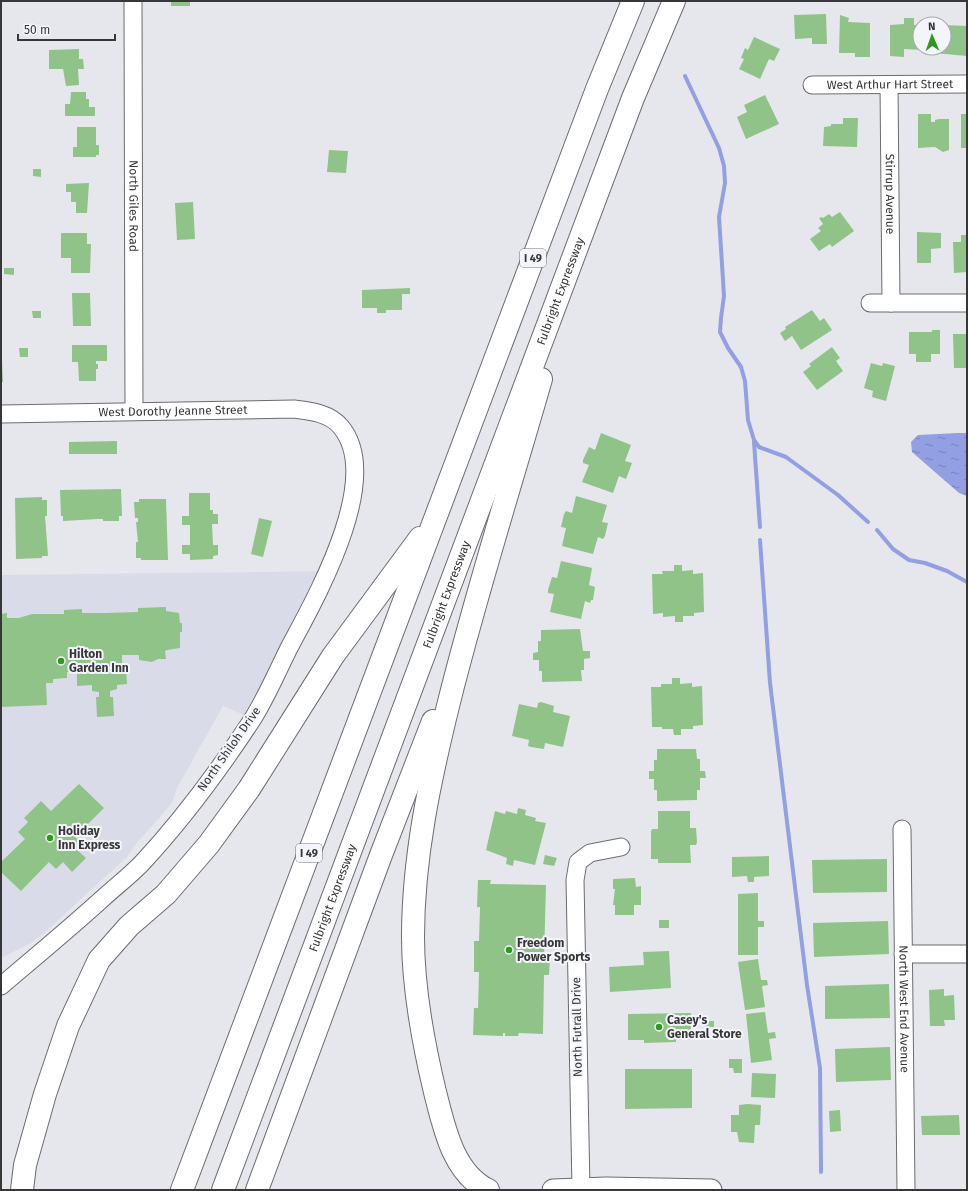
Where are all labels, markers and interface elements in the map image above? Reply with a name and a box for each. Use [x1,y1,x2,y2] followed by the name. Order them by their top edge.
[18,16,115,42] scale bar
[912,16,952,56] north arrow
[928,20,936,33] text: N
[24,23,50,37] text: 50 m
[827,77,954,92] street label: West Arthur Hart Street
[883,154,897,234] street label: Stirrup Avenue
[126,160,141,252] street label: North Giles Road
[534,235,587,347] street label: Fulbright Expressway
[520,249,546,267] road number: I 49
[98,403,248,419] street label: West Dorothy Jeanne Street
[420,539,473,650] street label: Fulbright Expressway
[69,647,129,675] place label: Hilton Garden Inn
[56,656,66,666] marker: Hilton Garden Inn
[195,704,263,794] street label: North Shiloh Drive
[58,824,121,852] place label: Holiday Inn Express
[45,833,55,843] marker: Holiday Inn Express
[306,842,359,954] street label: Fulbright Expressway
[296,844,322,862] road number: I 49
[517,936,591,964] place label: Freedom Power Sports
[504,945,514,955] marker: Freedom Power Sports
[896,945,912,1073] street label: North West End Avenue
[569,977,585,1077] street label: North Futrall Drive
[667,1013,742,1041] place label: Casey's General Store
[654,1022,664,1032] marker: Casey's General Store

